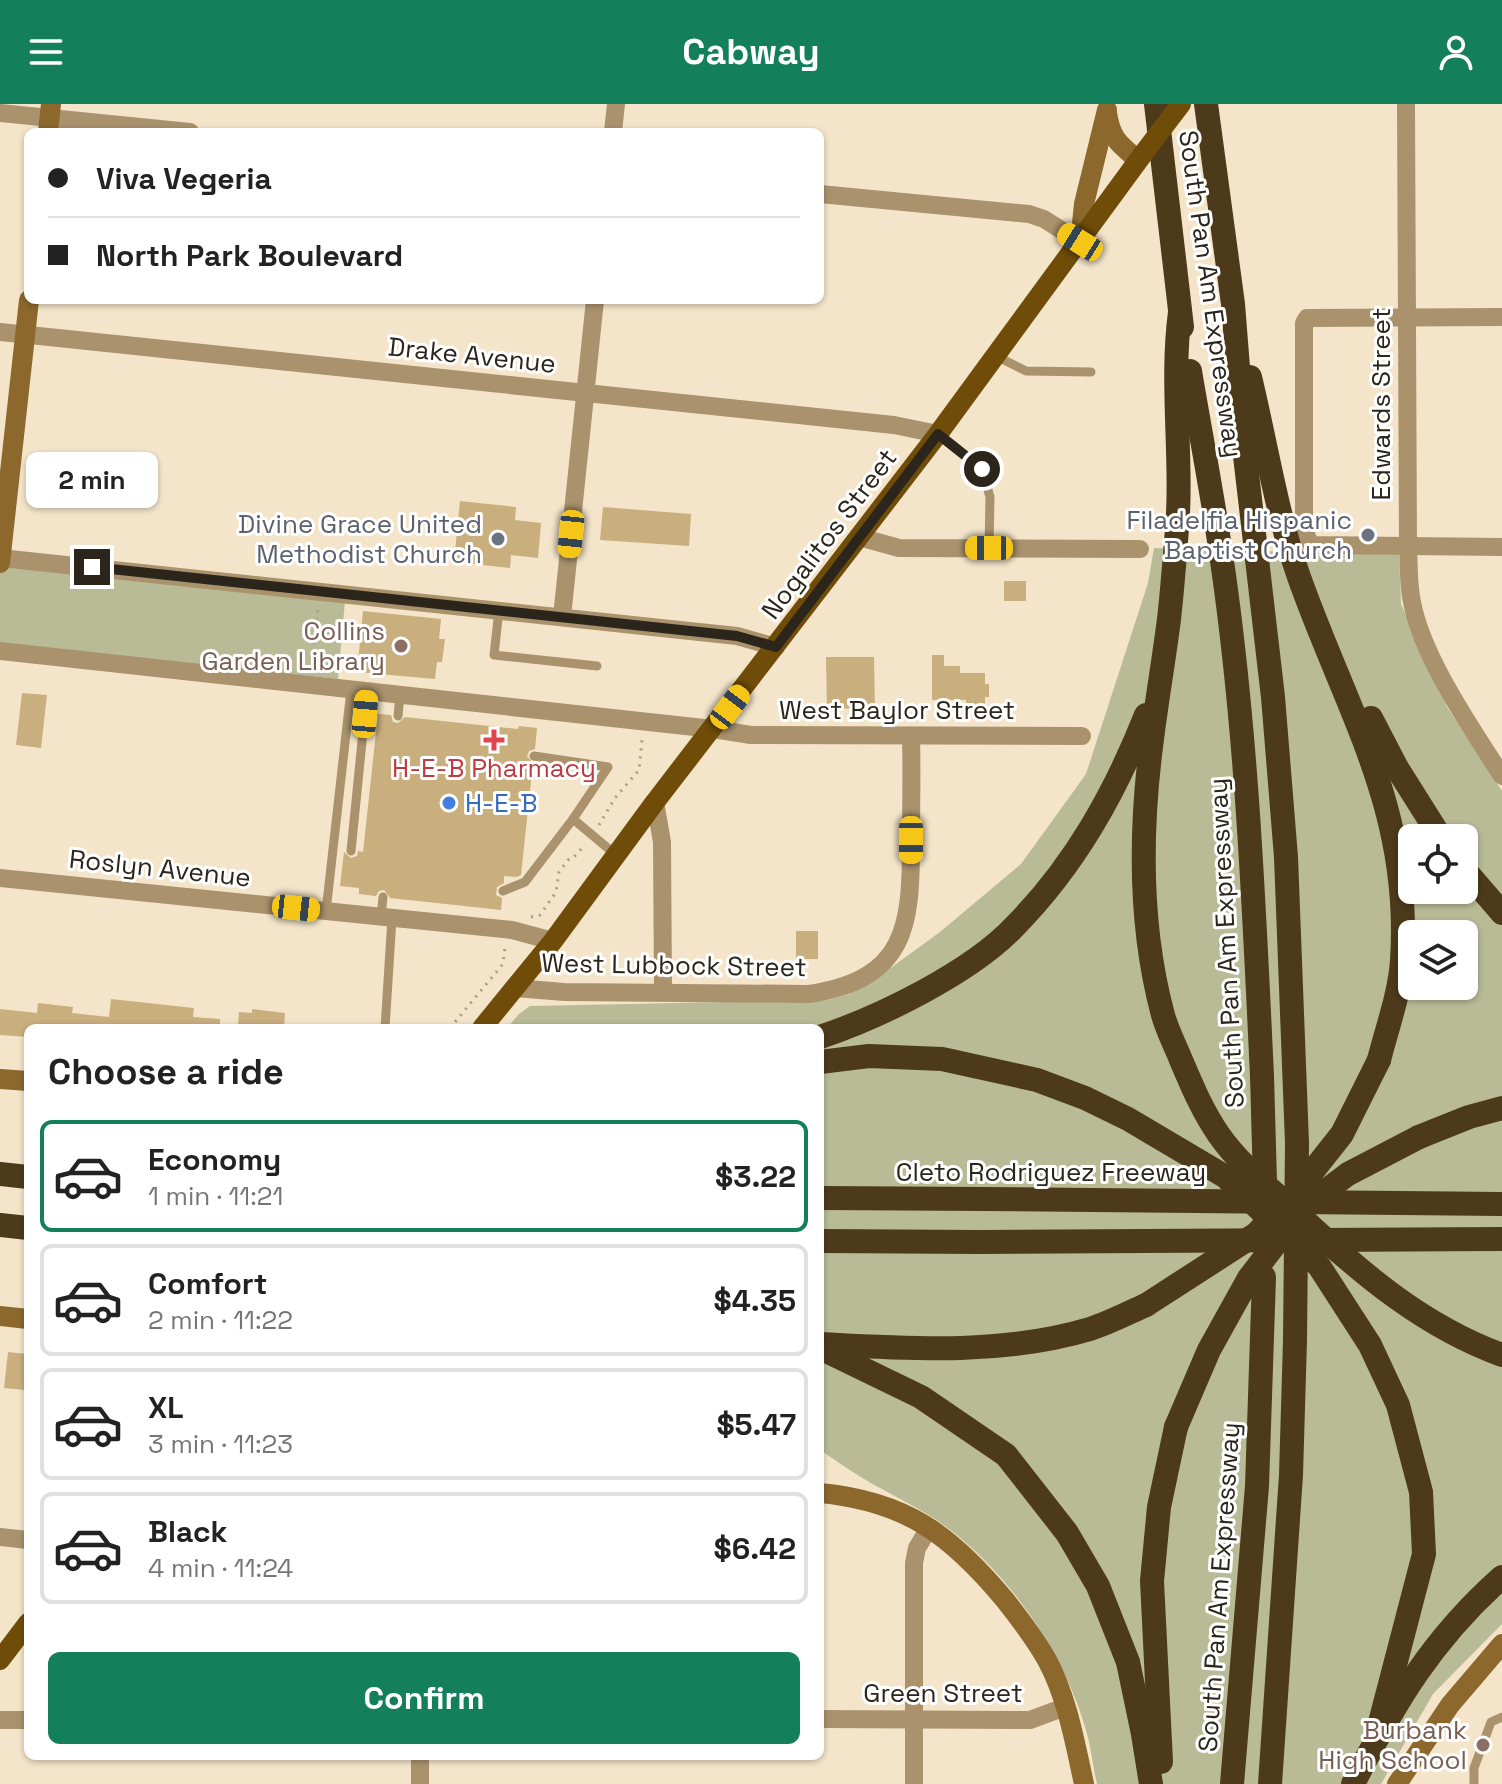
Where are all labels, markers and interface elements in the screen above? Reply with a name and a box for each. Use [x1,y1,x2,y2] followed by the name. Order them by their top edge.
[682,29,820,75] text: Cabway
[24,30,68,74] icon: menu
[1434,30,1478,74] icon: person
[1171,128,1251,460] street label: South Pan Am Expressway
[96,159,272,198] text: Viva Vegeria
[1053,219,1107,265] car
[96,236,403,275] text: North Park Boulevard
[1364,308,1398,500] street label: Edwards Street
[386,329,558,381] street label: Drake Avenue
[754,442,904,626] street label: Nogalitos Street
[26,451,158,507] callout: 2 min
[964,451,1000,487] route start
[58,463,126,497] text: 2 min
[1127,503,1352,567] place label: Filadelfia Hispanic Baptist Church
[238,507,482,571] place label: Divine Grace United Methodist Church
[557,509,585,559] car
[1359,526,1377,544] marker: Filadelfia Hispanic Baptist Church
[489,530,507,548] marker: Divine Grace United Methodist Church
[965,536,1013,560] car
[74,549,110,585] route end
[201,614,385,678] place label: Collins Garden Library
[392,637,410,655] marker: Collins Garden Library
[706,681,754,733] car
[351,689,379,739] car
[779,693,1015,727] street label: West Baylor Street
[485,731,503,749] marker: H-E-B Pharmacy
[392,751,596,785] place label: H-E-B Pharmacy
[1200,777,1252,1109] street label: South Pan Am Expressway
[465,786,537,820] place label: H-E-B
[440,794,458,812] marker: H-E-B
[899,816,923,864] car
[1398,824,1478,1000] map controls
[1398,824,1478,904] button: locate
[67,842,253,894] street label: Roslyn Avenue
[271,894,321,922] car
[1398,920,1478,1000] button: layers
[541,946,807,984] street label: West Lubbock Street
[48,1049,284,1095] text: Choose a ride
[52,1140,124,1212] icon: car
[148,1140,281,1179] text: Economy
[896,1155,1206,1189] street label: Cleto Rodriguez Freeway
[715,1157,796,1196] text: $3.22
[148,1179,283,1213] text: 1 min · 11:21
[52,1264,124,1336] icon: car
[148,1264,267,1303] text: Comfort
[714,1281,796,1320] text: $4.35
[148,1303,293,1337] text: 2 min · 11:22
[52,1388,124,1460] icon: car
[148,1388,184,1427] text: XL
[716,1405,796,1444] text: $5.47
[1191,1421,1247,1753] street label: South Pan Am Expressway
[148,1427,293,1461] text: 3 min · 11:23
[52,1512,124,1584] icon: car
[148,1512,227,1551] text: Black
[714,1529,796,1568] text: $6.42
[148,1551,293,1585] text: 4 min · 11:24
[48,1652,800,1744] button: Confirm
[863,1676,1023,1710] street label: Green Street
[1318,1713,1467,1777] place label: Burbank High School
[1474,1736,1492,1754] marker: Burbank High School

